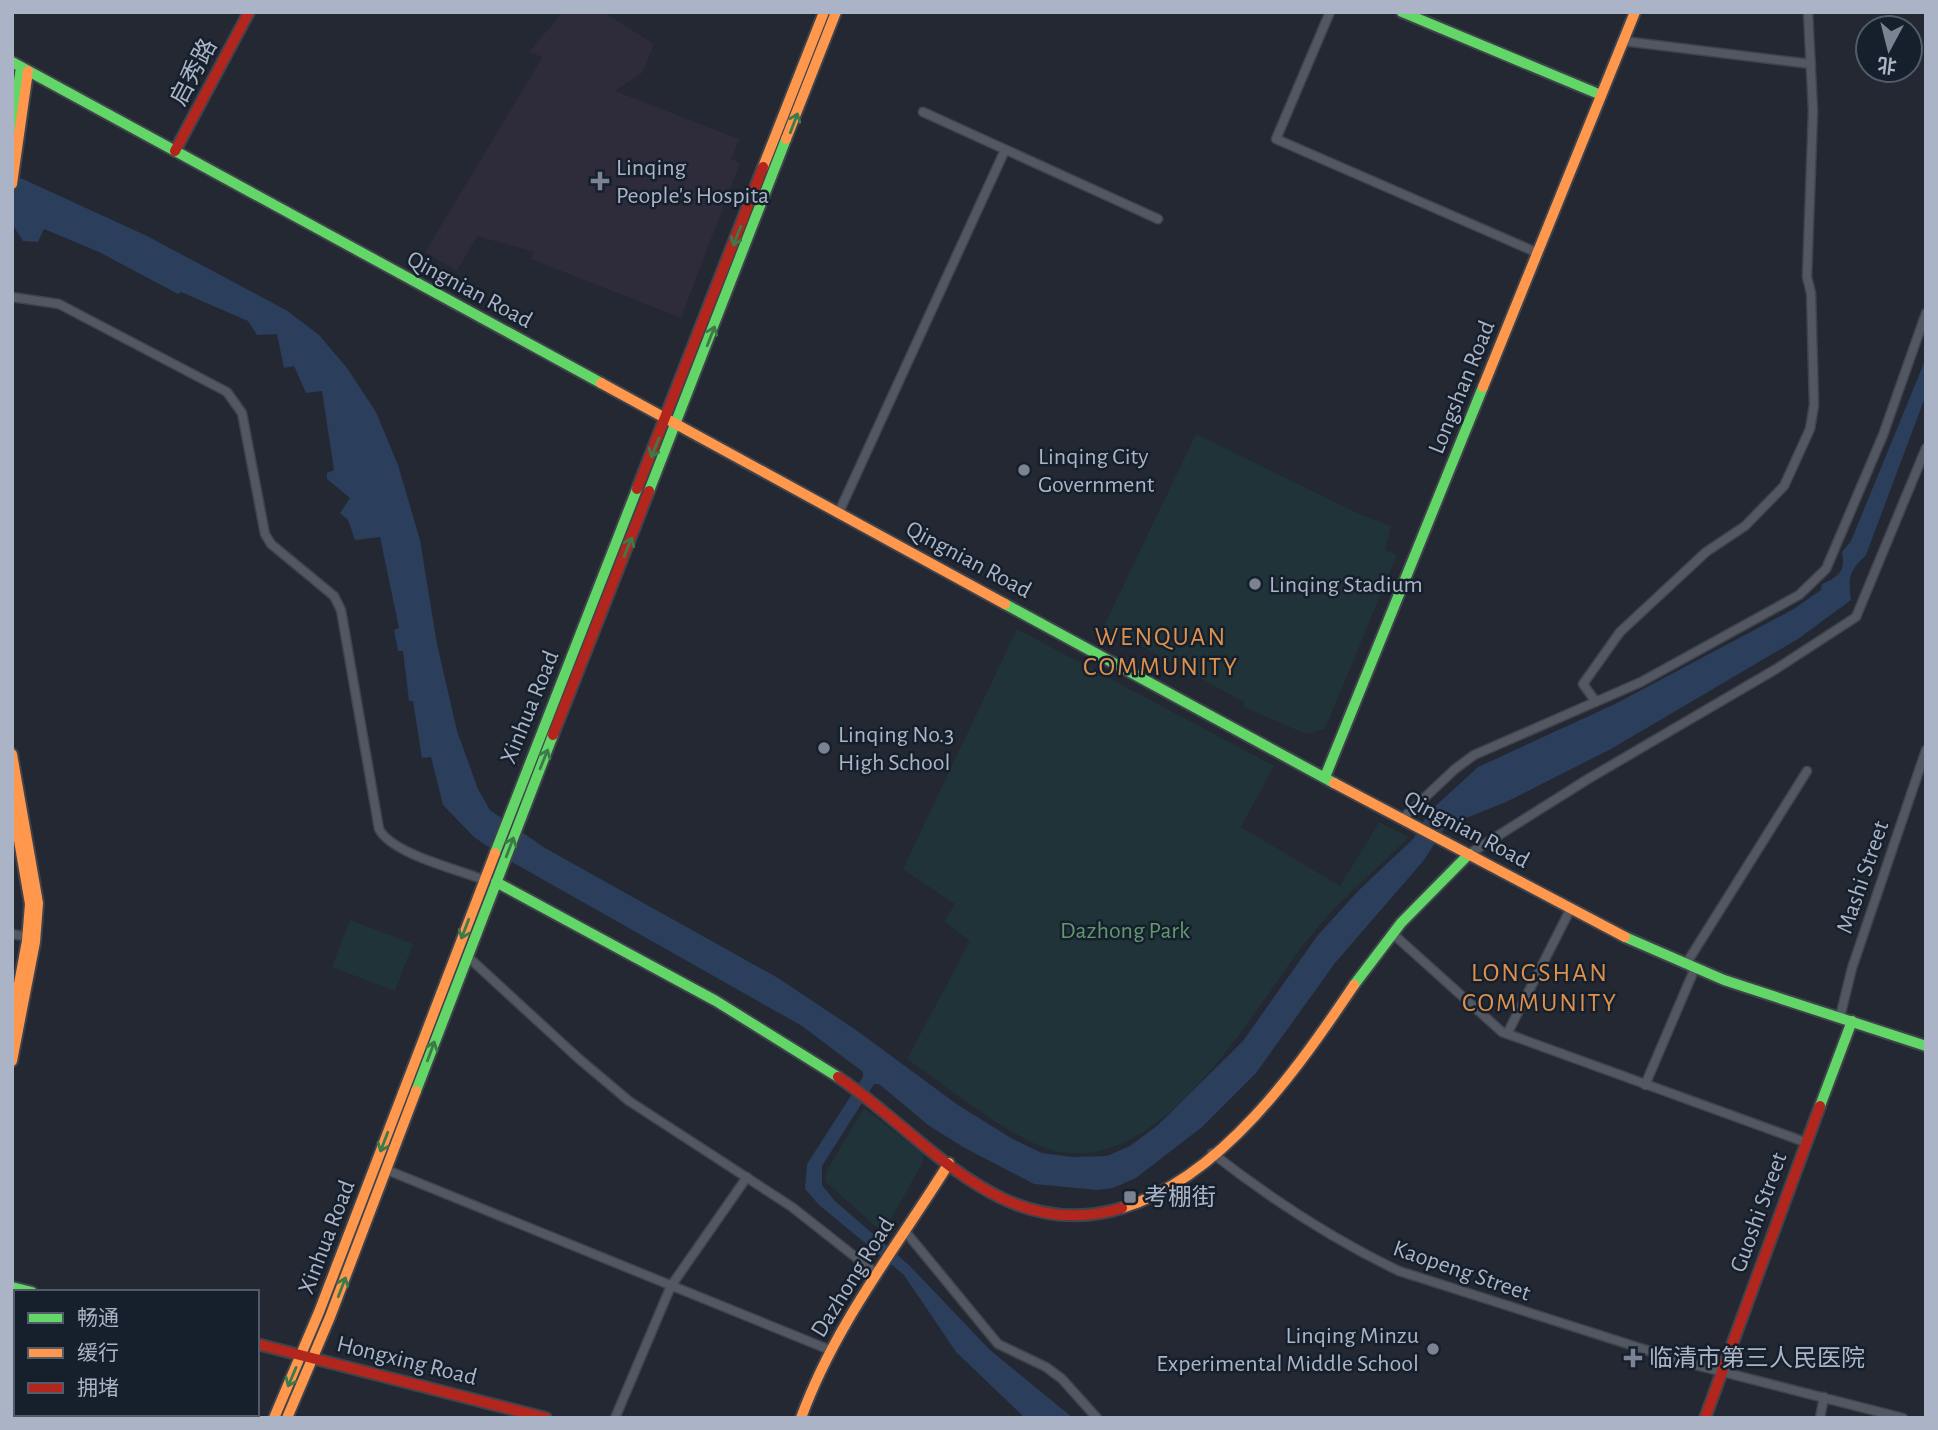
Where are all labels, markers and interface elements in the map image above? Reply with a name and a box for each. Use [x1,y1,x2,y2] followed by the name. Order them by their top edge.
[1854,14,1924,84] north arrow
[165,34,221,110] street label: 启秀路
[1876,54,1898,76] text: 北
[788,113,801,135] one-way arrow
[616,156,769,208] place label: Linqing People's Hospita
[590,171,610,191] marker: Linqing People's Hospita
[730,225,743,246] one-way arrow
[403,247,536,333] street label: Qingnian Road
[1424,317,1500,457] street label: Longshan Road
[706,325,719,347] one-way arrow
[647,437,660,458] one-way arrow
[1038,445,1155,497] place label: Linqing City Government
[1016,462,1032,478] marker: Linqing City Government
[902,517,1035,603] street label: Qingnian Road
[623,537,636,559] one-way arrow
[1269,573,1423,597] place label: Linqing Stadium
[1247,576,1263,592] marker: Linqing Stadium
[1083,624,1239,680] district label: WENQUAN COMMUNITY
[496,647,564,767] street label: Xinhua Road
[838,723,954,775] place label: Linqing No.3 High School
[816,740,832,756] marker: Linqing No.3 High School
[539,748,552,770] one-way arrow
[1400,787,1533,873] street label: Qingnian Road
[1832,818,1894,937] street label: Mashi Street
[504,836,517,858] one-way arrow
[457,918,470,940] one-way arrow
[1060,919,1190,943] park label: Dazhong Park
[1462,960,1618,1016] district label: LONGSHAN COMMUNITY
[426,1041,439,1063] one-way arrow
[377,1131,390,1153] one-way arrow
[1726,1149,1792,1275] street label: Guoshi Street
[294,1177,360,1298] street label: Xinhua Road
[1144,1184,1216,1210] place label: 考棚街
[1122,1189,1138,1205] marker: 考棚街
[807,1213,899,1342] street label: Dazhong Road
[1390,1236,1534,1306] street label: Kaopeng Street
[336,1276,349,1298] one-way arrow
[14,1290,259,1416] legend
[77,1307,119,1329] text: 畅通
[1156,1324,1419,1376] place label: Linqing Minzu Experimental Middle School
[334,1332,479,1390] street label: Hongxing Road
[1425,1341,1441,1357] marker: Linqing Minzu Experimental Middle School
[77,1342,119,1364] text: 缓行
[1649,1345,1865,1371] place label: 临清市第三人民医院
[1623,1348,1643,1368] marker: 临清市第三人民医院
[285,1365,298,1387] one-way arrow
[77,1377,119,1399] text: 拥堵

